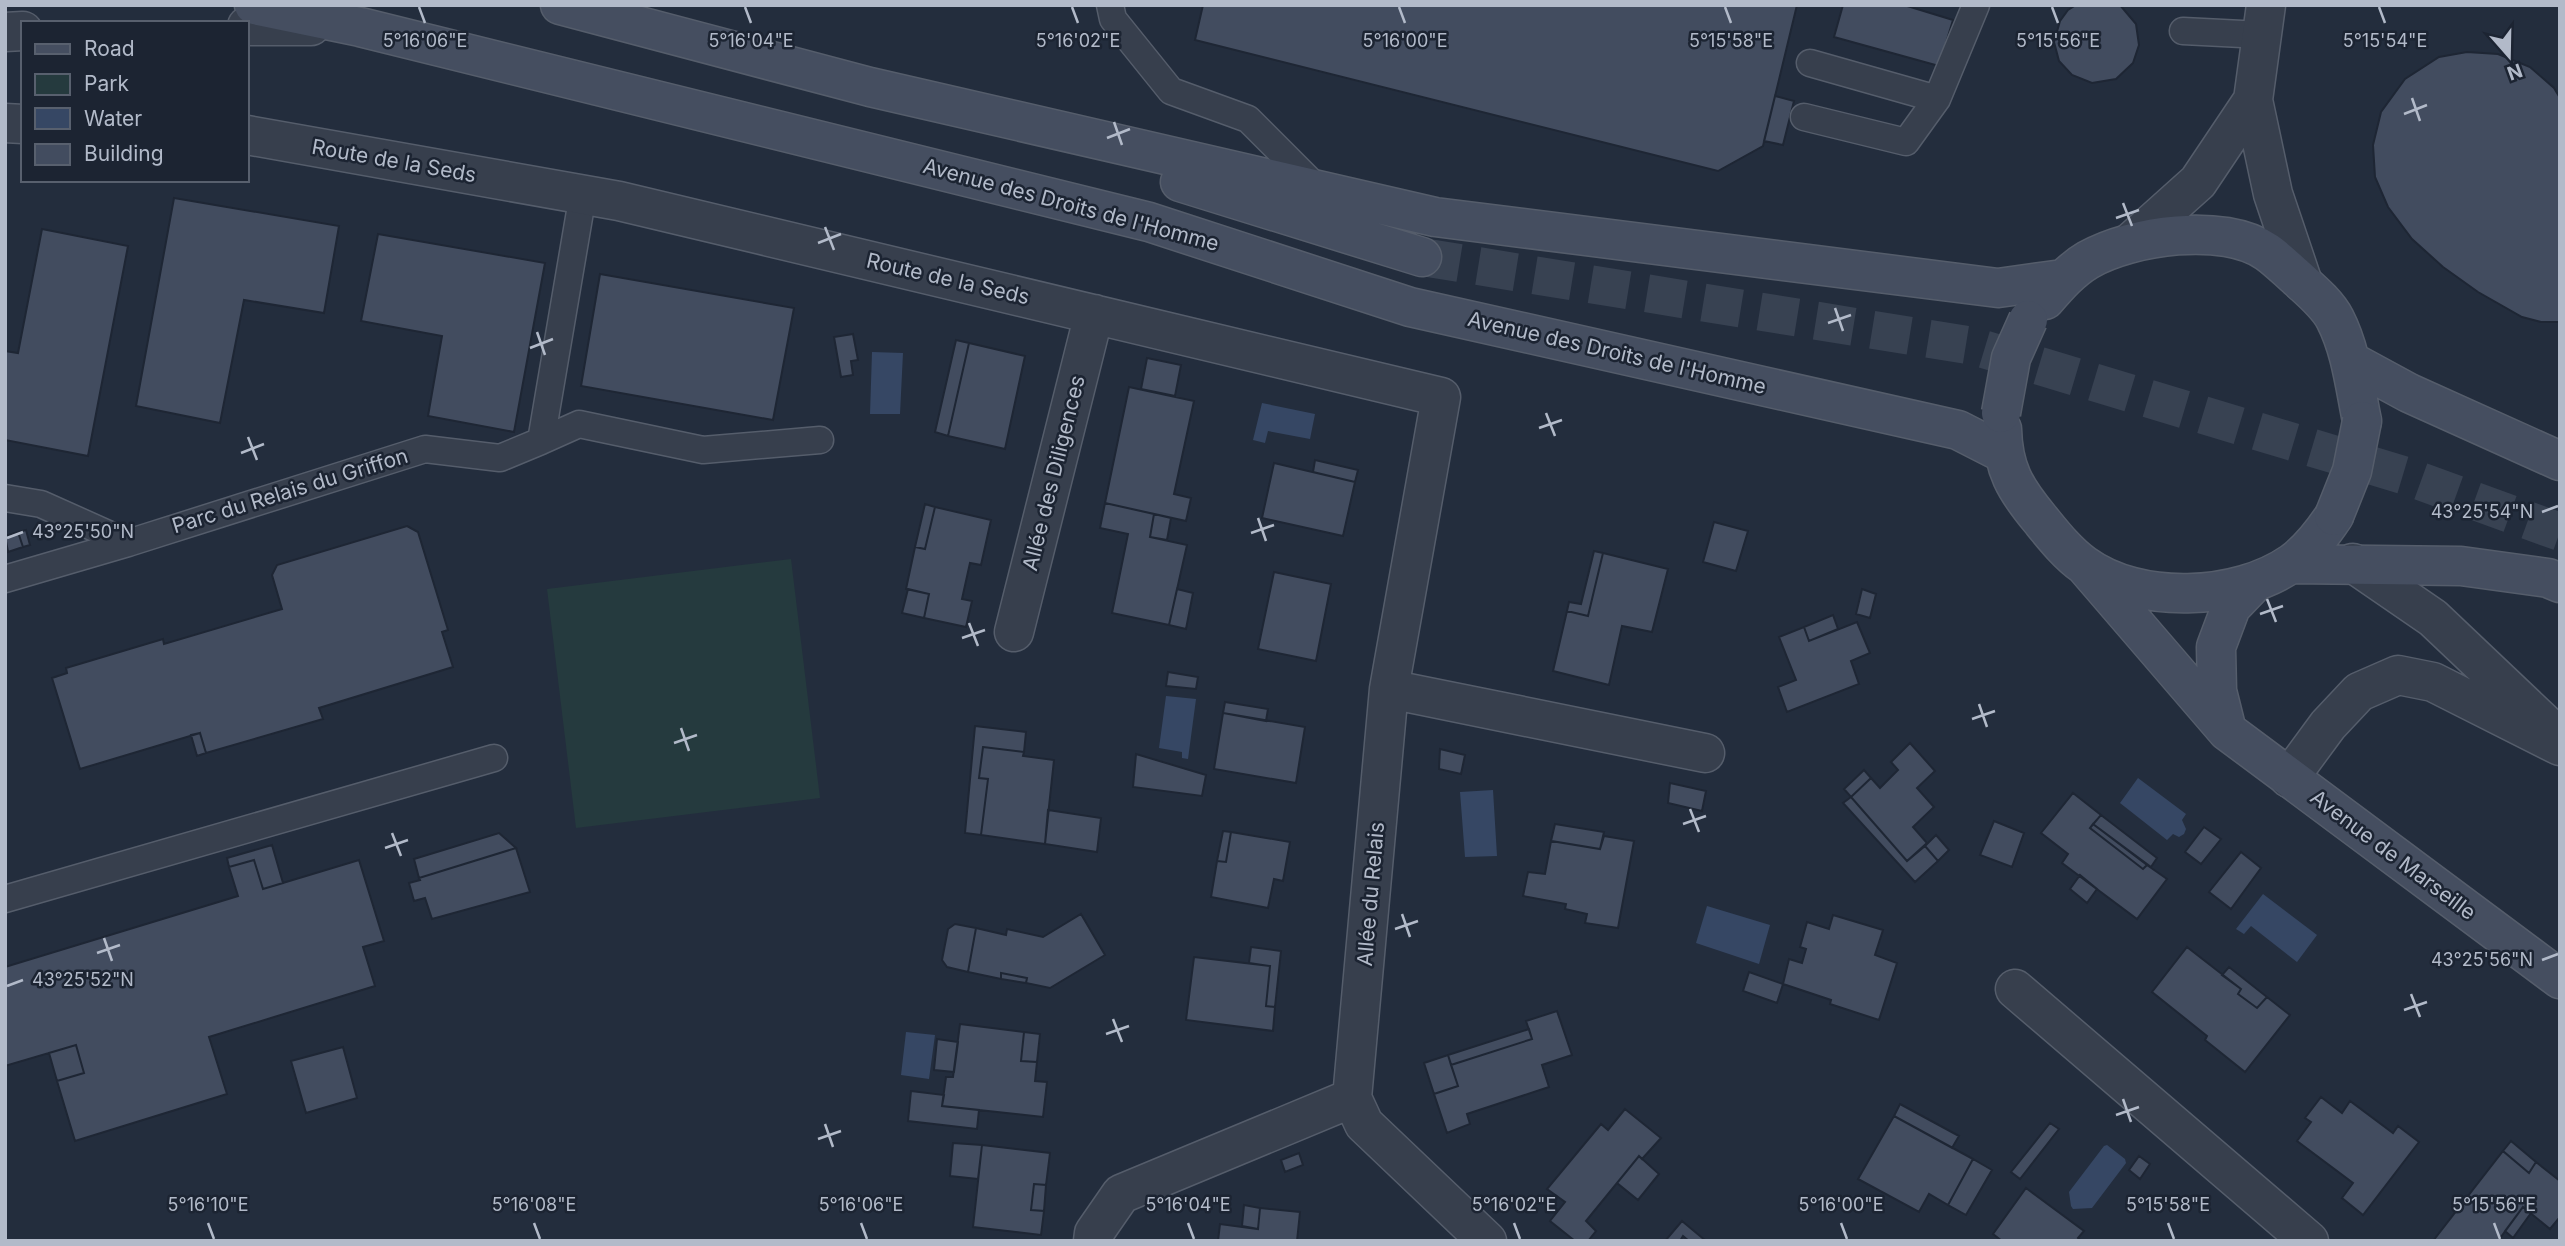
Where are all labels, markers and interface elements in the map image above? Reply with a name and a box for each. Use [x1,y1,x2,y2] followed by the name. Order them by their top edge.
[21,21,248,182] legend
[2474,21,2544,91] north arrow
[383,30,467,51] text: 5°16'06"E
[708,30,794,51] text: 5°16'04"E
[1036,30,1120,51] text: 5°16'02"E
[1363,30,1447,51] text: 5°16'00"E
[1689,30,1773,51] text: 5°15'58"E
[2016,30,2100,51] text: 5°15'56"E
[2343,30,2427,51] text: 5°15'54"E
[84,36,135,61] text: Road
[2504,58,2525,85] text: N
[84,71,129,96] text: Park
[84,106,142,131] text: Water
[310,134,478,187] street label: Route de la Seds
[84,141,164,166] text: Building
[920,153,1222,256] street label: Avenue des Droits de l'Homme
[864,248,1032,309] street label: Route de la Seds
[1465,306,1769,399] street label: Avenue des Droits de l'Homme
[1017,373,1090,573] street label: Allée des Diligences
[169,443,411,538] street label: Parc du Relais du Griffon
[2431,501,2533,522] text: 43°25'54"N
[32,521,134,542] text: 43°25'50"N
[2306,784,2481,925] street label: Avenue de Marseille
[1352,821,1389,967] street label: Allée du Relais
[2431,949,2533,970] text: 43°25'56"N
[32,969,134,990] text: 43°25'52"N
[168,1194,248,1215] text: 5°16'10"E
[492,1194,576,1215] text: 5°16'08"E
[819,1194,903,1215] text: 5°16'06"E
[1145,1194,1231,1215] text: 5°16'04"E
[1472,1194,1556,1215] text: 5°16'02"E
[1799,1194,1883,1215] text: 5°16'00"E
[2126,1194,2210,1215] text: 5°15'58"E
[2452,1194,2536,1215] text: 5°15'56"E

